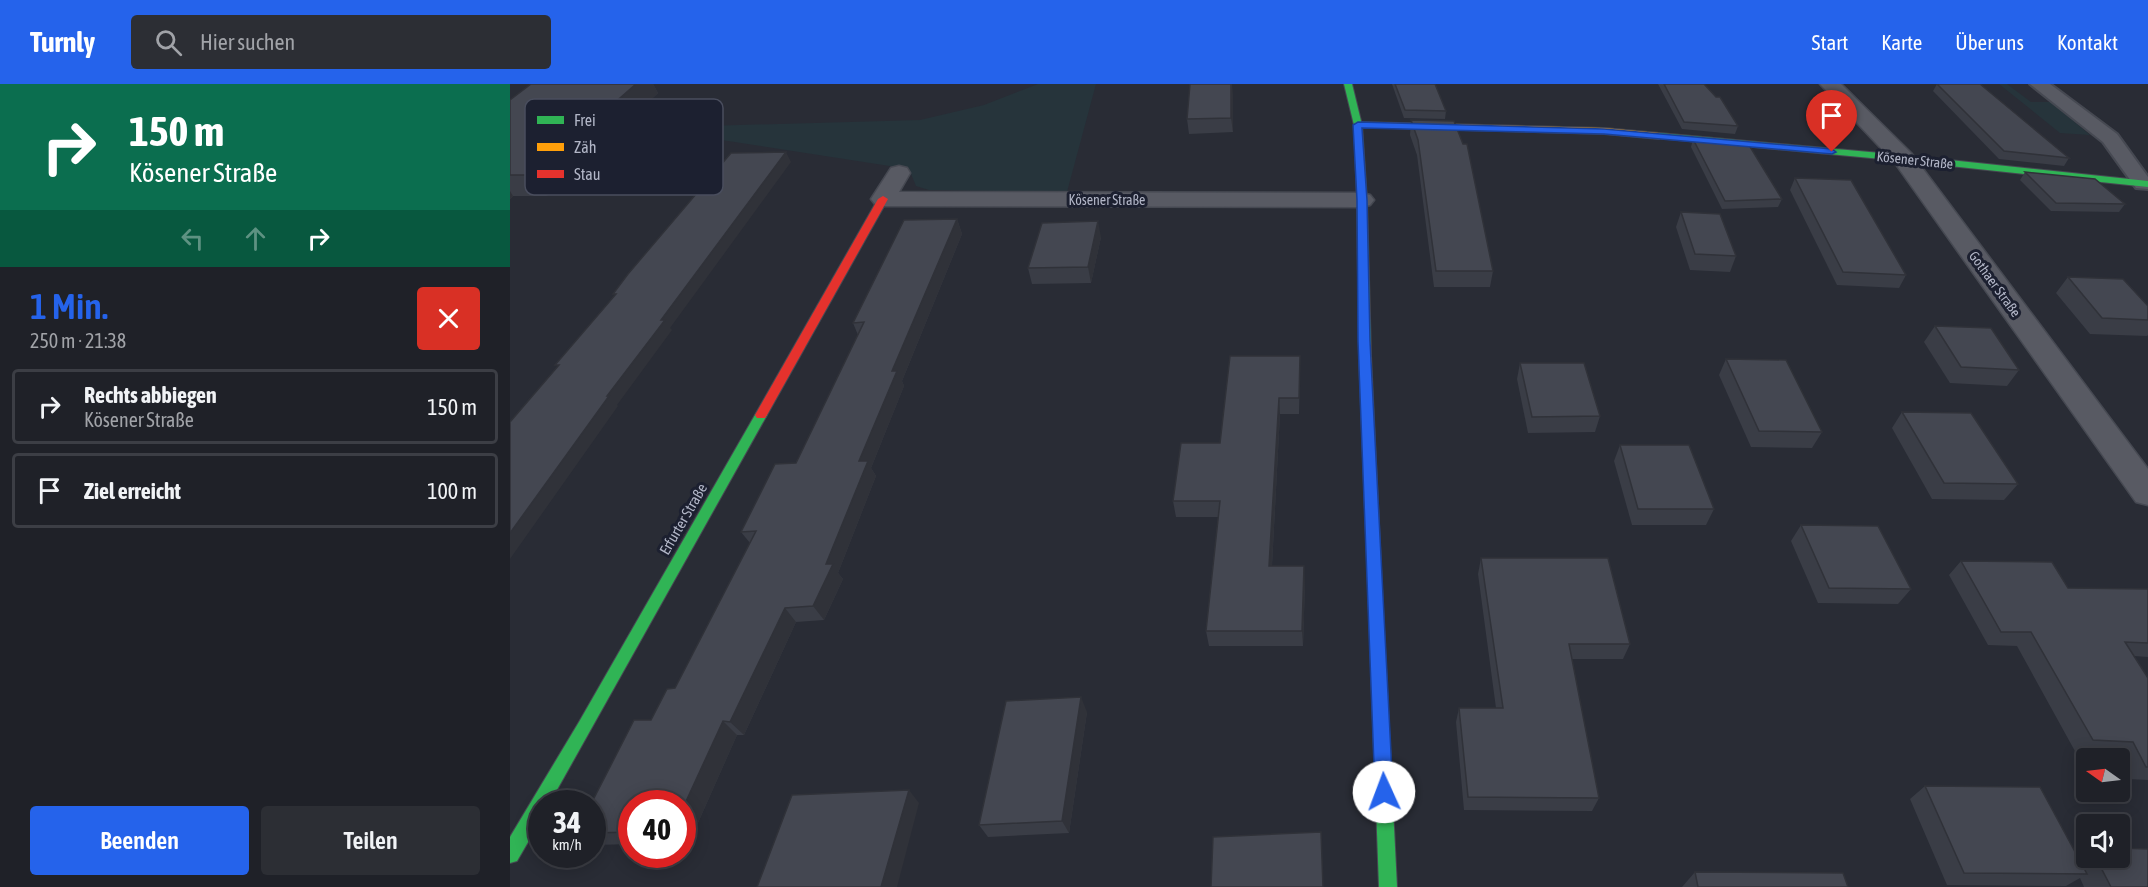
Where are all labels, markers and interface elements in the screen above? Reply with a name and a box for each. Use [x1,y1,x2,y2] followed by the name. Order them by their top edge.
[131,15,551,69] search box
[30,26,95,58] text: Turnly
[152,26,185,59] icon: search
[200,29,295,55] text: Hier suchen
[1812,30,1848,54] text: Start
[1881,30,1922,54] text: Karte
[1955,30,2024,54] text: Über uns
[2057,30,2118,54] text: Kontakt
[1806,90,1857,152] pin
[525,99,723,195] legend
[1815,99,1848,132] icon: arrive
[129,107,224,155] text: 150 m
[30,108,108,186] icon: right
[574,111,596,129] text: Frei
[574,138,596,156] text: Zäh
[1876,148,1954,172] street label: Kösener Straße
[129,157,277,188] text: Kösener Straße
[574,165,601,183] text: Stau
[1069,192,1145,208] street label: Kösener Straße
[176,222,209,255] icon: left
[239,222,272,255] icon: ahead
[302,222,335,255] icon: right
[1966,248,2024,320] street label: Gothaer Straße
[30,285,108,327] text: 1 Min.
[417,287,480,350] button: close
[30,329,126,352] text: 250 m · 21:38
[84,382,217,408] text: Rechts abbiegen
[33,390,66,423] icon: right
[427,394,477,420] text: 150 m
[84,408,194,431] text: Kösener Straße
[33,474,66,507] icon: arrive
[84,478,181,504] text: Ziel erreicht
[427,478,477,504] text: 100 m
[656,480,710,558] street label: Erfurter Straße
[2076,748,2130,802] north arrow
[2076,748,2130,868] map controls
[1352,760,1416,824] position arrow
[618,790,696,868] speed limit sign: 40
[553,805,581,839] text: 34
[30,806,249,875] button: Beenden
[261,806,480,875] button: Teilen
[2076,814,2130,868] button: sound
[552,836,582,853] text: km/h

